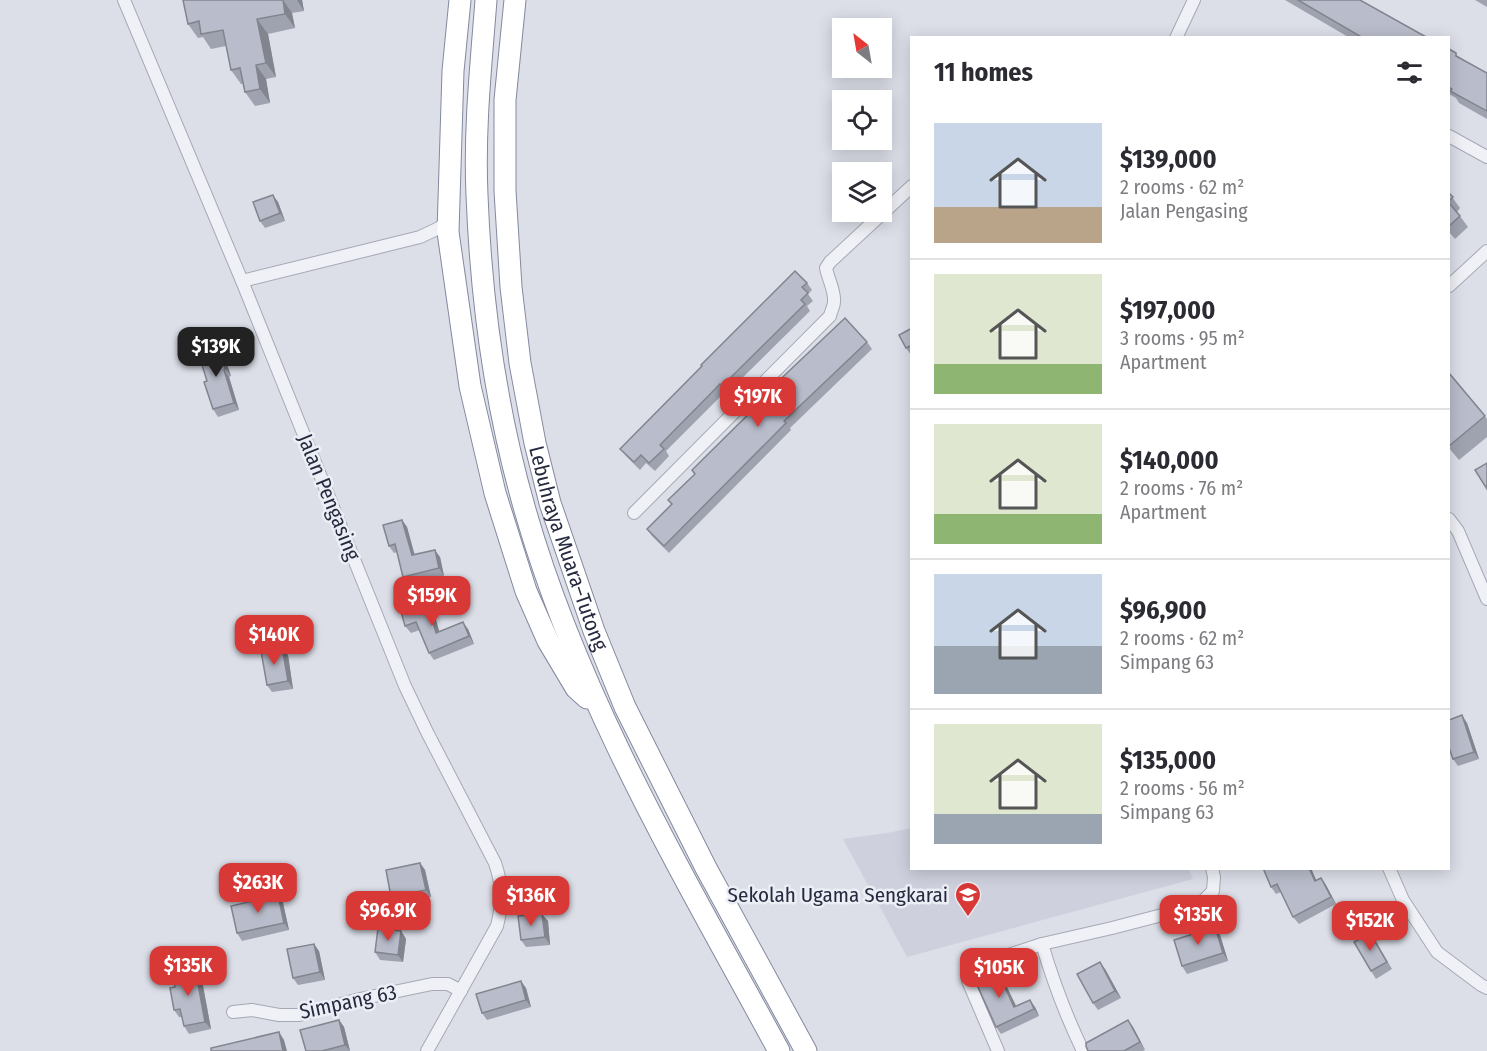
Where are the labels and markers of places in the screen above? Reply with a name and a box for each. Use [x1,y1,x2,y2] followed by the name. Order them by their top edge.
[174,327,258,378] pin: $139K
[716,377,800,428] pin: $197K
[390,576,474,627] pin: $159K
[232,615,316,666] pin: $140K
[216,863,300,914] pin: $263K
[489,876,573,927] pin: $136K
[953,880,983,918] school or university icon: Sekolah Ugama Sengkarai
[728,882,948,908] place label: Sekolah Ugama Sengkarai
[339,891,437,942] pin: $96.9K
[1156,895,1240,946] pin: $135K
[1328,901,1412,952] pin: $152K
[146,946,230,997] pin: $135K
[957,948,1041,999] pin: $105K

